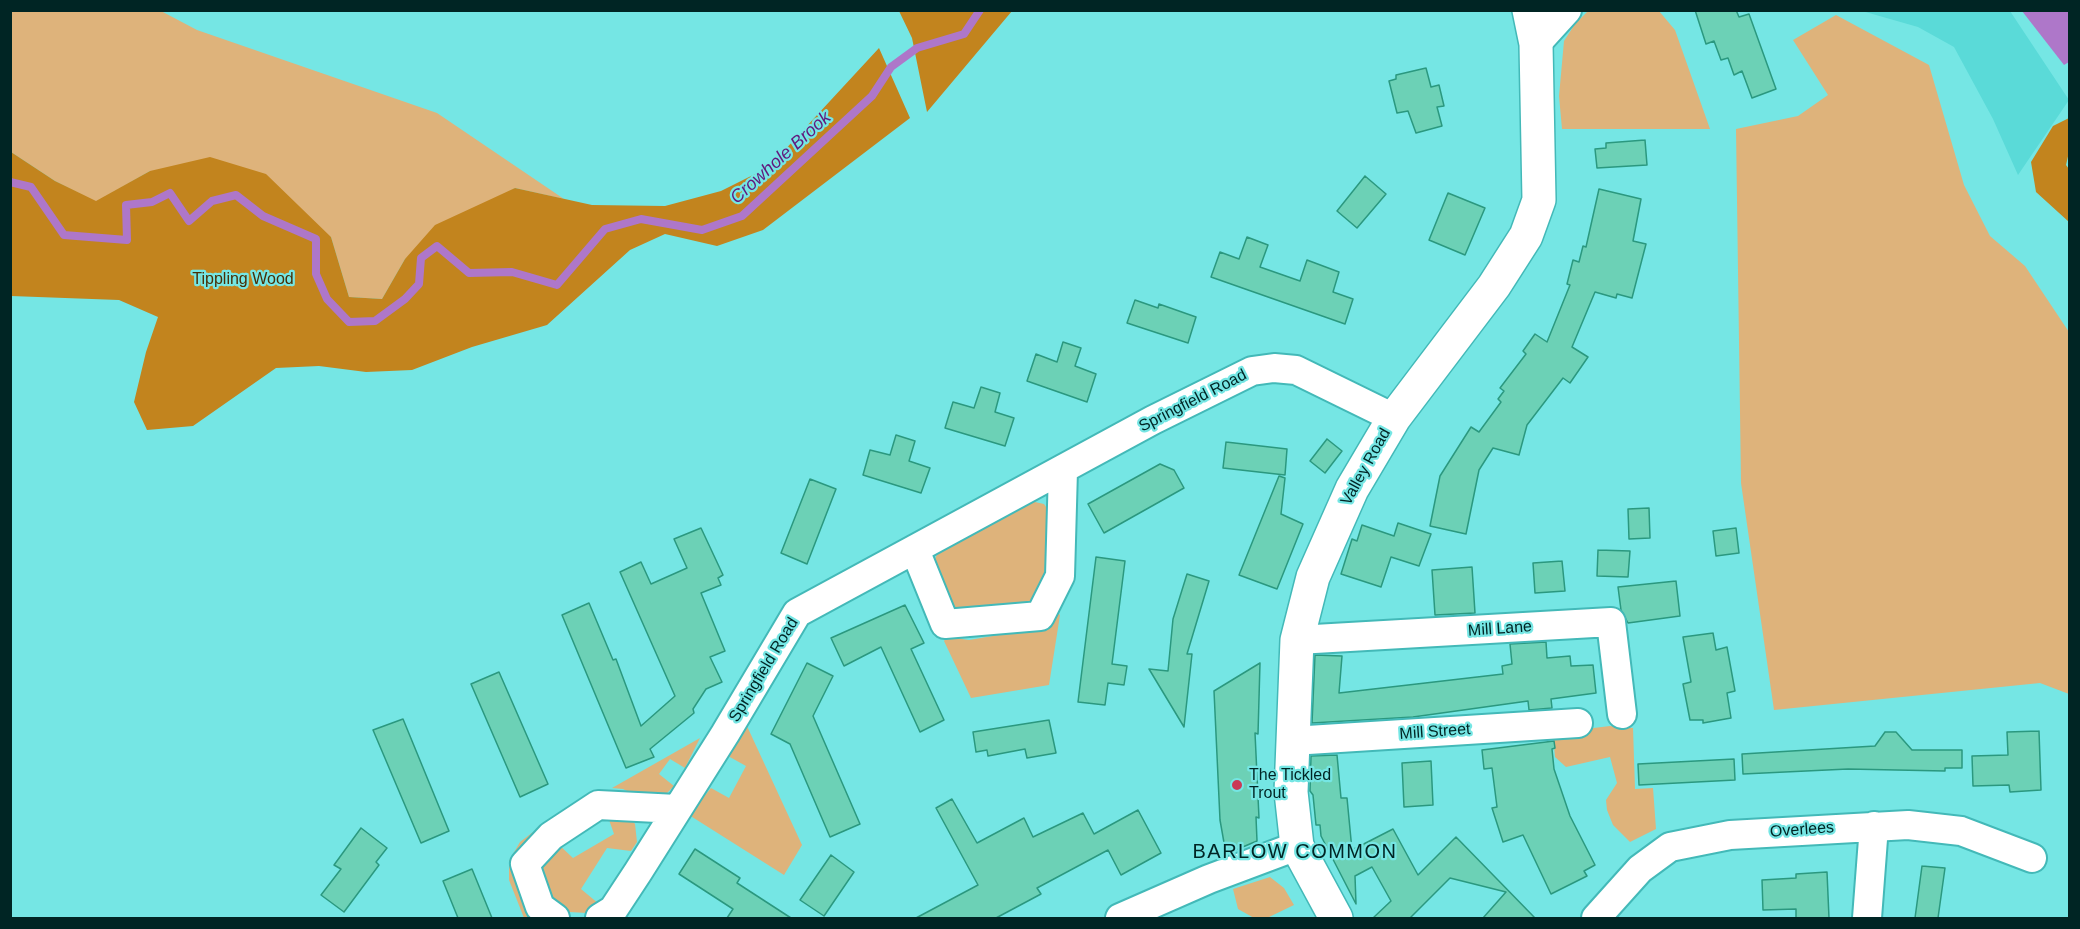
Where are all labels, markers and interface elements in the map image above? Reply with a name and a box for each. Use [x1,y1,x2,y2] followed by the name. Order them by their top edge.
[726,107,836,209] water label: Crowhole Brook
[192,270,294,290] park label: Tippling Wood
[1136,366,1250,436] street label: Springfield Road
[1337,425,1395,509] street label: Valley Road
[725,614,803,726] street label: Springfield Road
[1467,617,1533,641] street label: Mill Lane
[1399,720,1471,744] street label: Mill Street
[1249,766,1331,804] place label: The Tickled Trout
[1230,778,1244,792] marker: The Tickled Trout
[1769,818,1835,842] street label: Overlees
[1192,840,1398,864] district label: BARLOW COMMON

